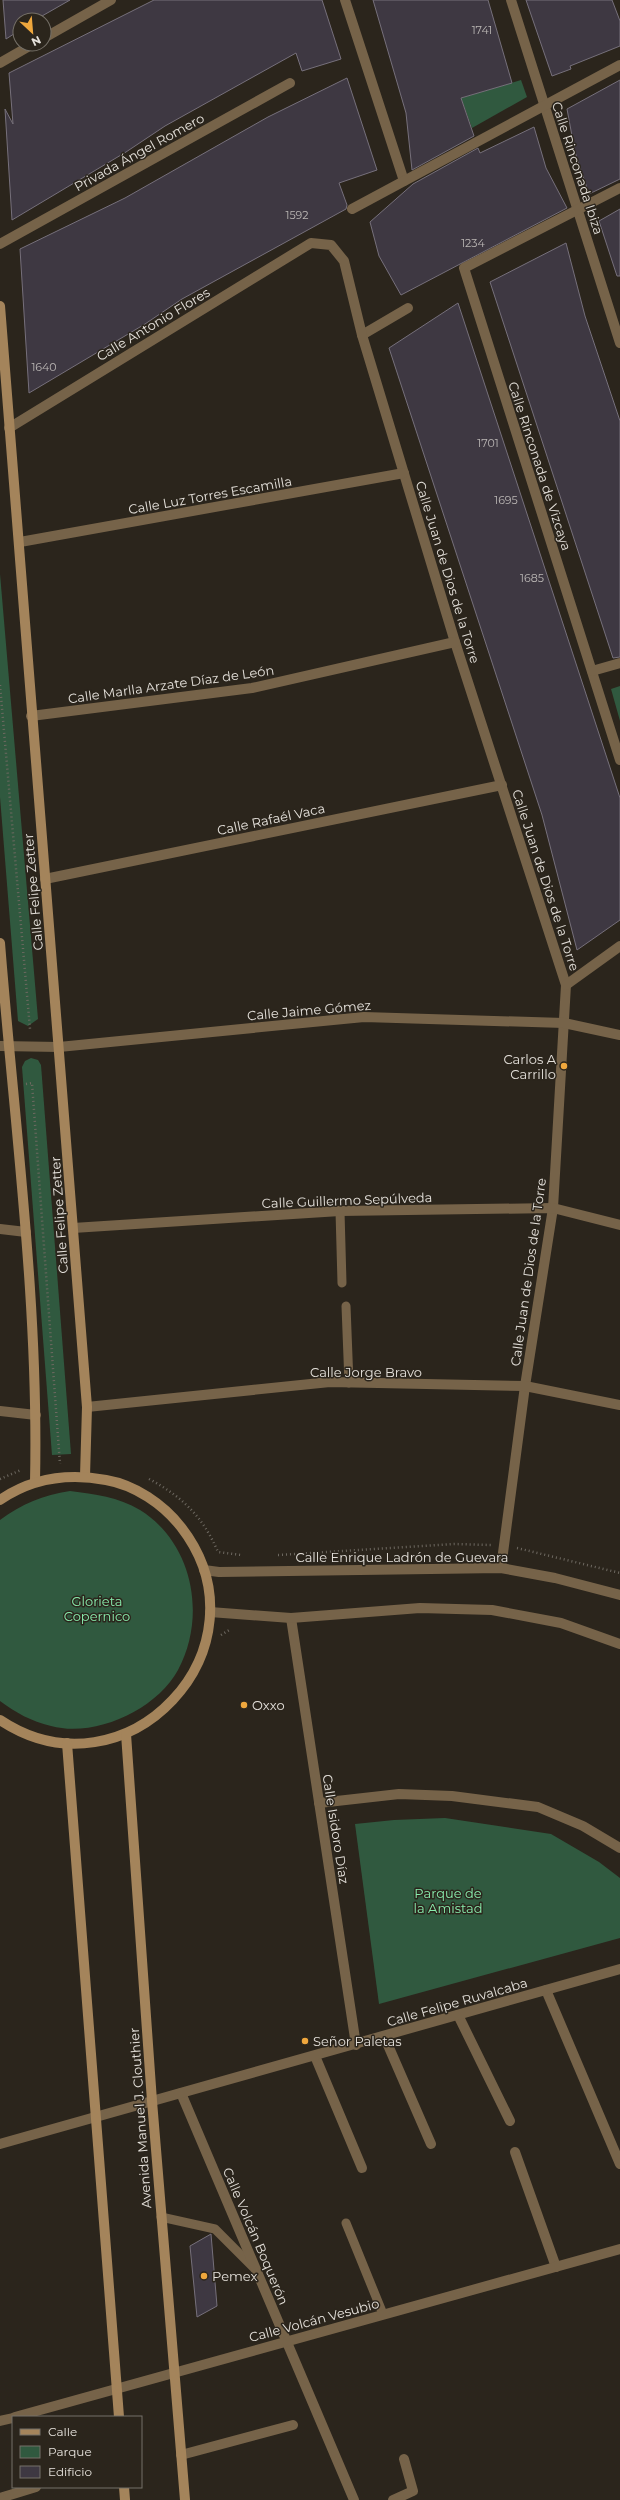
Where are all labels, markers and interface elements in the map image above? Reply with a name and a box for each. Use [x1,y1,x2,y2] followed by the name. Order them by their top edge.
[12,12,52,52] north arrow
[472,23,492,37] house number: 1741
[29,33,43,49] text: N
[549,99,607,237] street label: Calle Rinconada Ibiza
[71,110,207,194] street label: Privada Ángel Romero
[285,208,309,222] house number: 1592
[461,236,486,250] house number: 1234
[93,284,213,364] street label: Calle Antonio Flores
[31,360,57,374] house number: 1640
[505,380,575,552] street label: Calle Rinconada de Vizcaya
[477,436,499,450] house number: 1701
[127,473,293,517] street label: Calle Luz Torres Escamilla
[413,479,483,665] street label: Calle Juan de Dios de la Torre
[494,493,518,507] house number: 1695
[520,571,544,585] house number: 1685
[67,662,275,706] street label: Calle Marlla Arzate Díaz de León
[509,787,583,973] street label: Calle Juan de Dios de la Torre
[216,800,326,838] street label: Calle Rafaél Vaca
[20,833,46,951] street label: Calle Felipe Zetter
[246,997,372,1023] street label: Calle Jaime Gómez
[503,1051,557,1082] place label: Carlos A Carrillo
[559,1061,569,1071] marker: Carlos A Carrillo
[47,1156,71,1274] street label: Calle Felipe Zetter
[507,1177,549,1367] street label: Calle Juan de Dios de la Torre
[261,1189,433,1211] street label: Calle Guillermo Sepúlveda
[310,1364,422,1380] street label: Calle Jorge Bravo
[296,1549,508,1565] street label: Calle Enrique Ladrón de Guevara
[64,1593,130,1624] park label: Glorieta Copernico
[252,1697,285,1713] place label: Oxxo
[239,1700,249,1710] marker: Oxxo
[319,1773,353,1885] street label: Calle Isidoro Díaz
[413,1885,483,1916] park label: Parque de la Amistad
[385,1974,529,2030] street label: Calle Felipe Ruvalcaba
[126,2027,154,2209] street label: Avenida Manuel J. Clouthier
[313,2033,402,2049] place label: Señor Paletas
[300,2036,310,2046] marker: Señor Paletas
[220,2165,292,2307] street label: Calle Volcán Boquerón
[212,2268,257,2284] place label: Pemex
[199,2271,209,2281] marker: Pemex
[247,2295,381,2345] street label: Calle Volcán Vesubio
[12,2416,142,2488] legend
[48,2424,77,2439] text: Calle
[48,2444,92,2459] text: Parque
[48,2464,92,2479] text: Edificio

